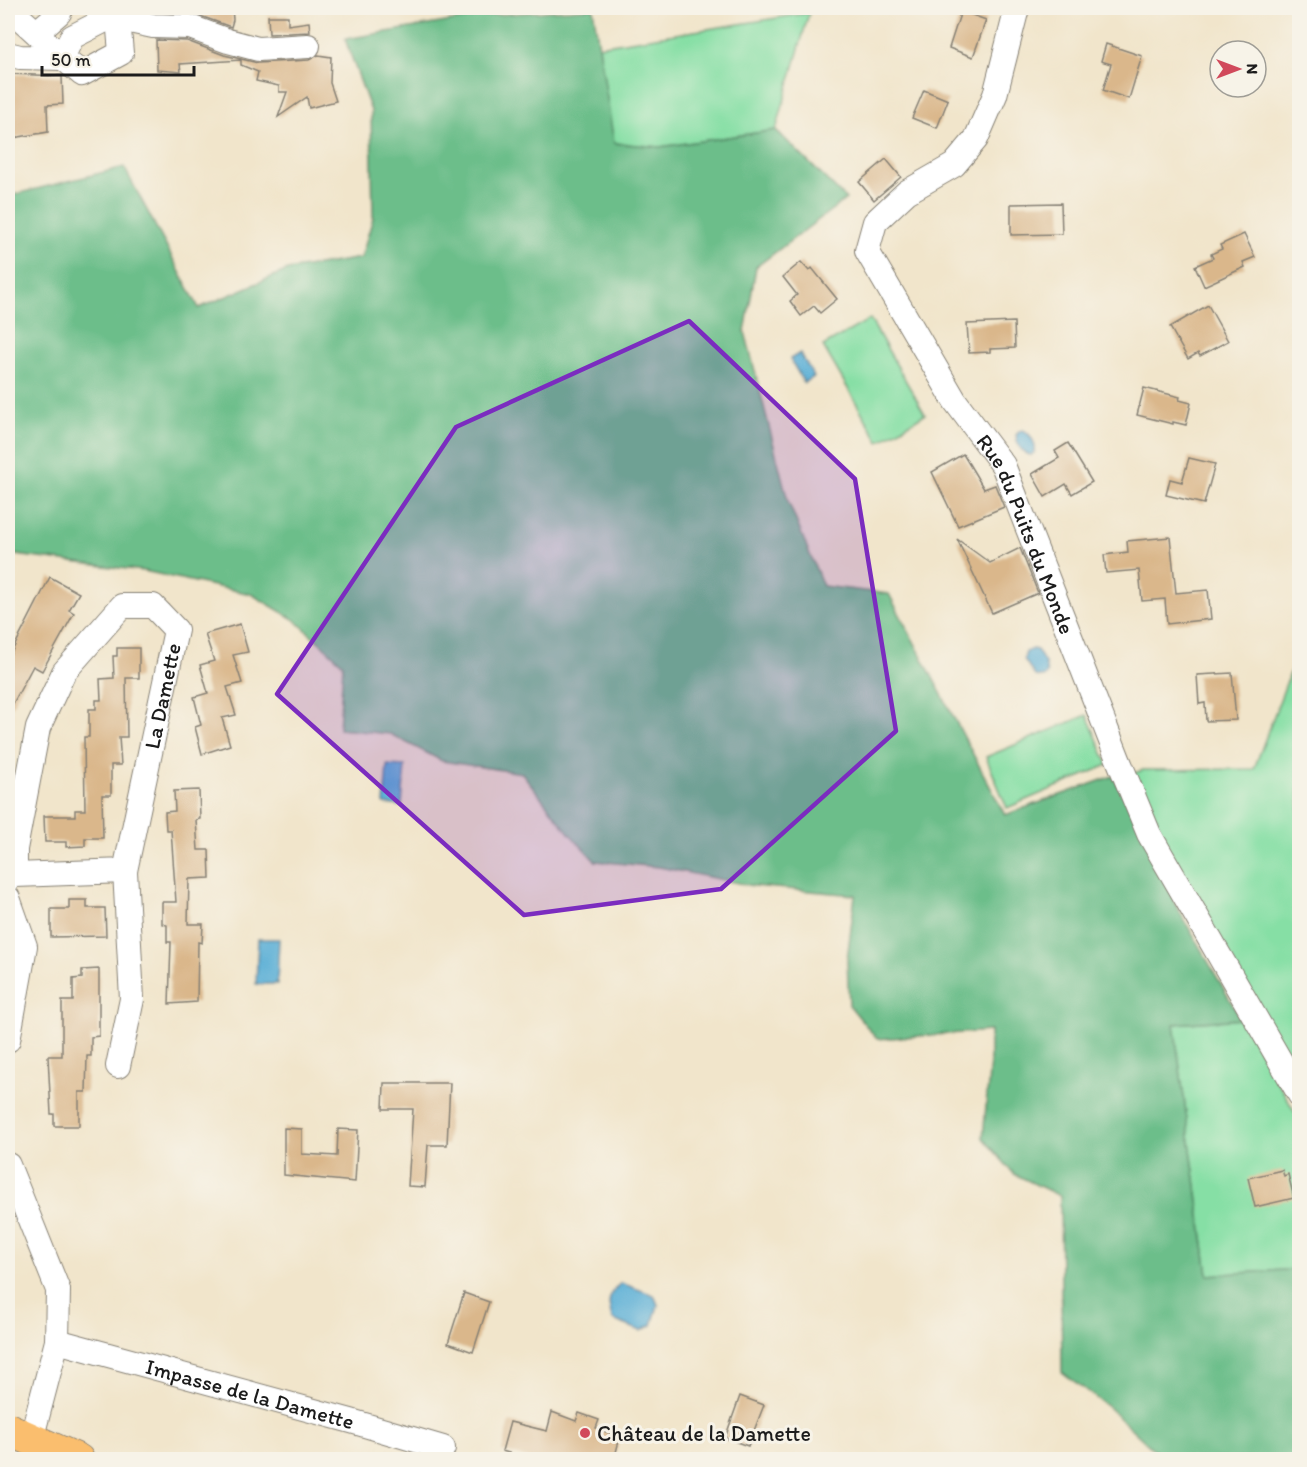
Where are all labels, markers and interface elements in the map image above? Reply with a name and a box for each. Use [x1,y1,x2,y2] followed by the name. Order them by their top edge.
[42,39,194,77] scale bar
[1208,39,1268,99] north arrow
[51,49,91,71] text: 50 m
[1243,64,1262,74] text: N
[971,428,1081,638] street label: Rue du Puits du Monde
[138,641,186,751] street label: La Damette
[143,1352,357,1435] street label: Impasse de la Damette
[597,1420,811,1447] place label: Château de la Damette
[578,1426,592,1440] marker: Château de la Damette

